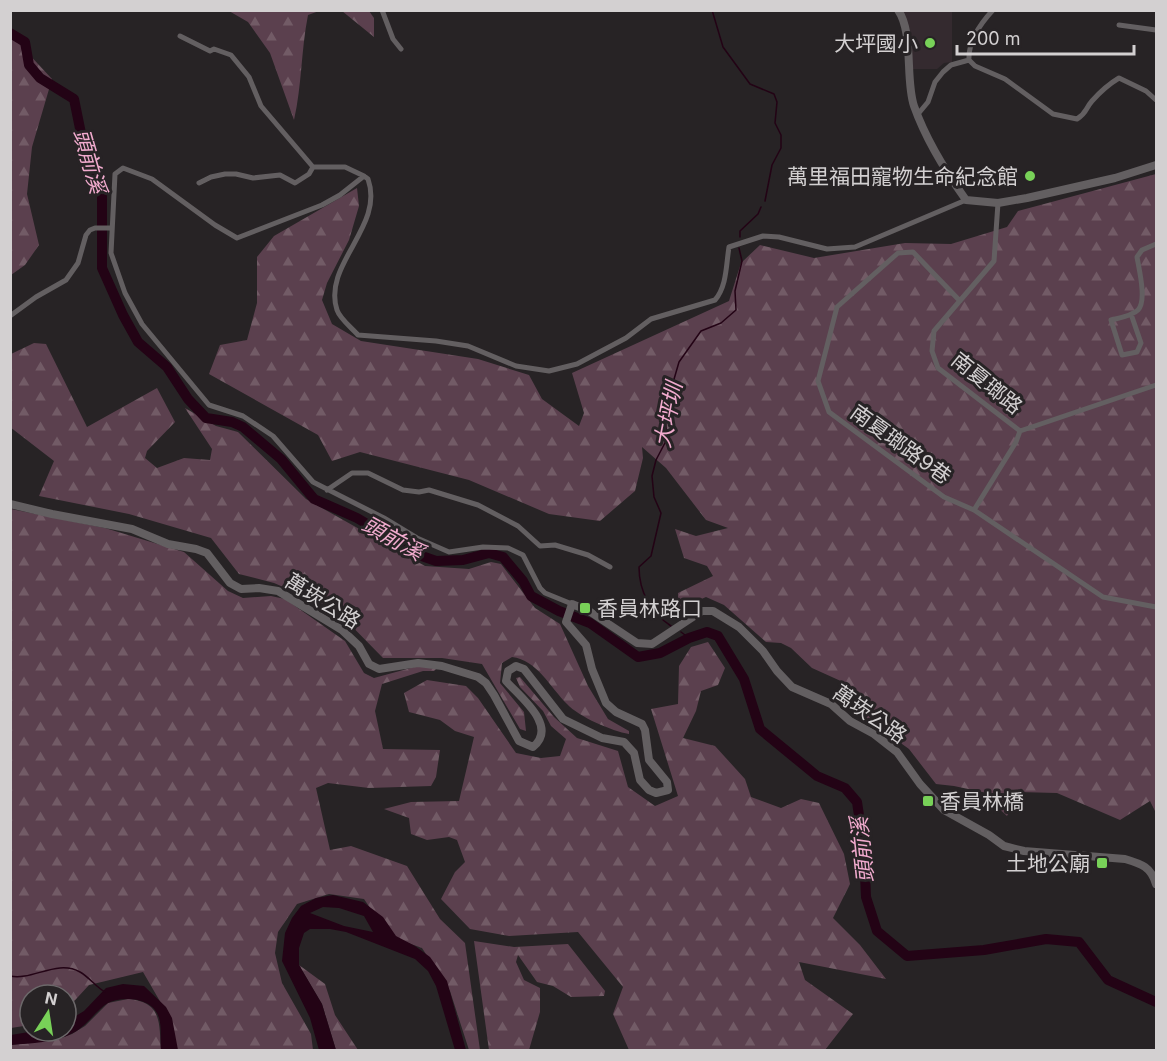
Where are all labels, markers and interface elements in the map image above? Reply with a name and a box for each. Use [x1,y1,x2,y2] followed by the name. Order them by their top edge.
[957,18,1134,56] scale bar
[966,28,1021,49] text: 200 m
[834,31,918,56] place label: 大坪國小
[923,36,937,50] marker: 大坪國小
[68,126,112,199] water label: 頭前溪
[787,164,1018,189] place label: 萬里福田寵物生命紀念館
[1023,169,1037,183] marker: 萬里福田寵物生命紀念館
[946,347,1028,419] street label: 南夏瑯路
[649,377,688,450] water label: 大坪圳
[846,399,956,489] street label: 南夏瑯路9巷
[358,511,431,567] water label: 頭前溪
[281,568,365,634] street label: 萬崁公路
[597,596,702,621] place label: 香員林路口
[578,601,592,615] marker: 香員林路口
[828,680,912,748] street label: 萬崁公路
[940,789,1024,814] place label: 香員林橋
[921,794,935,808] marker: 香員林橋
[845,813,878,884] water label: 頭前溪
[1006,851,1090,876] place label: 土地公廟
[1095,856,1109,870] marker: 土地公廟
[18,983,78,1043] north arrow
[43,987,59,1009] text: N

